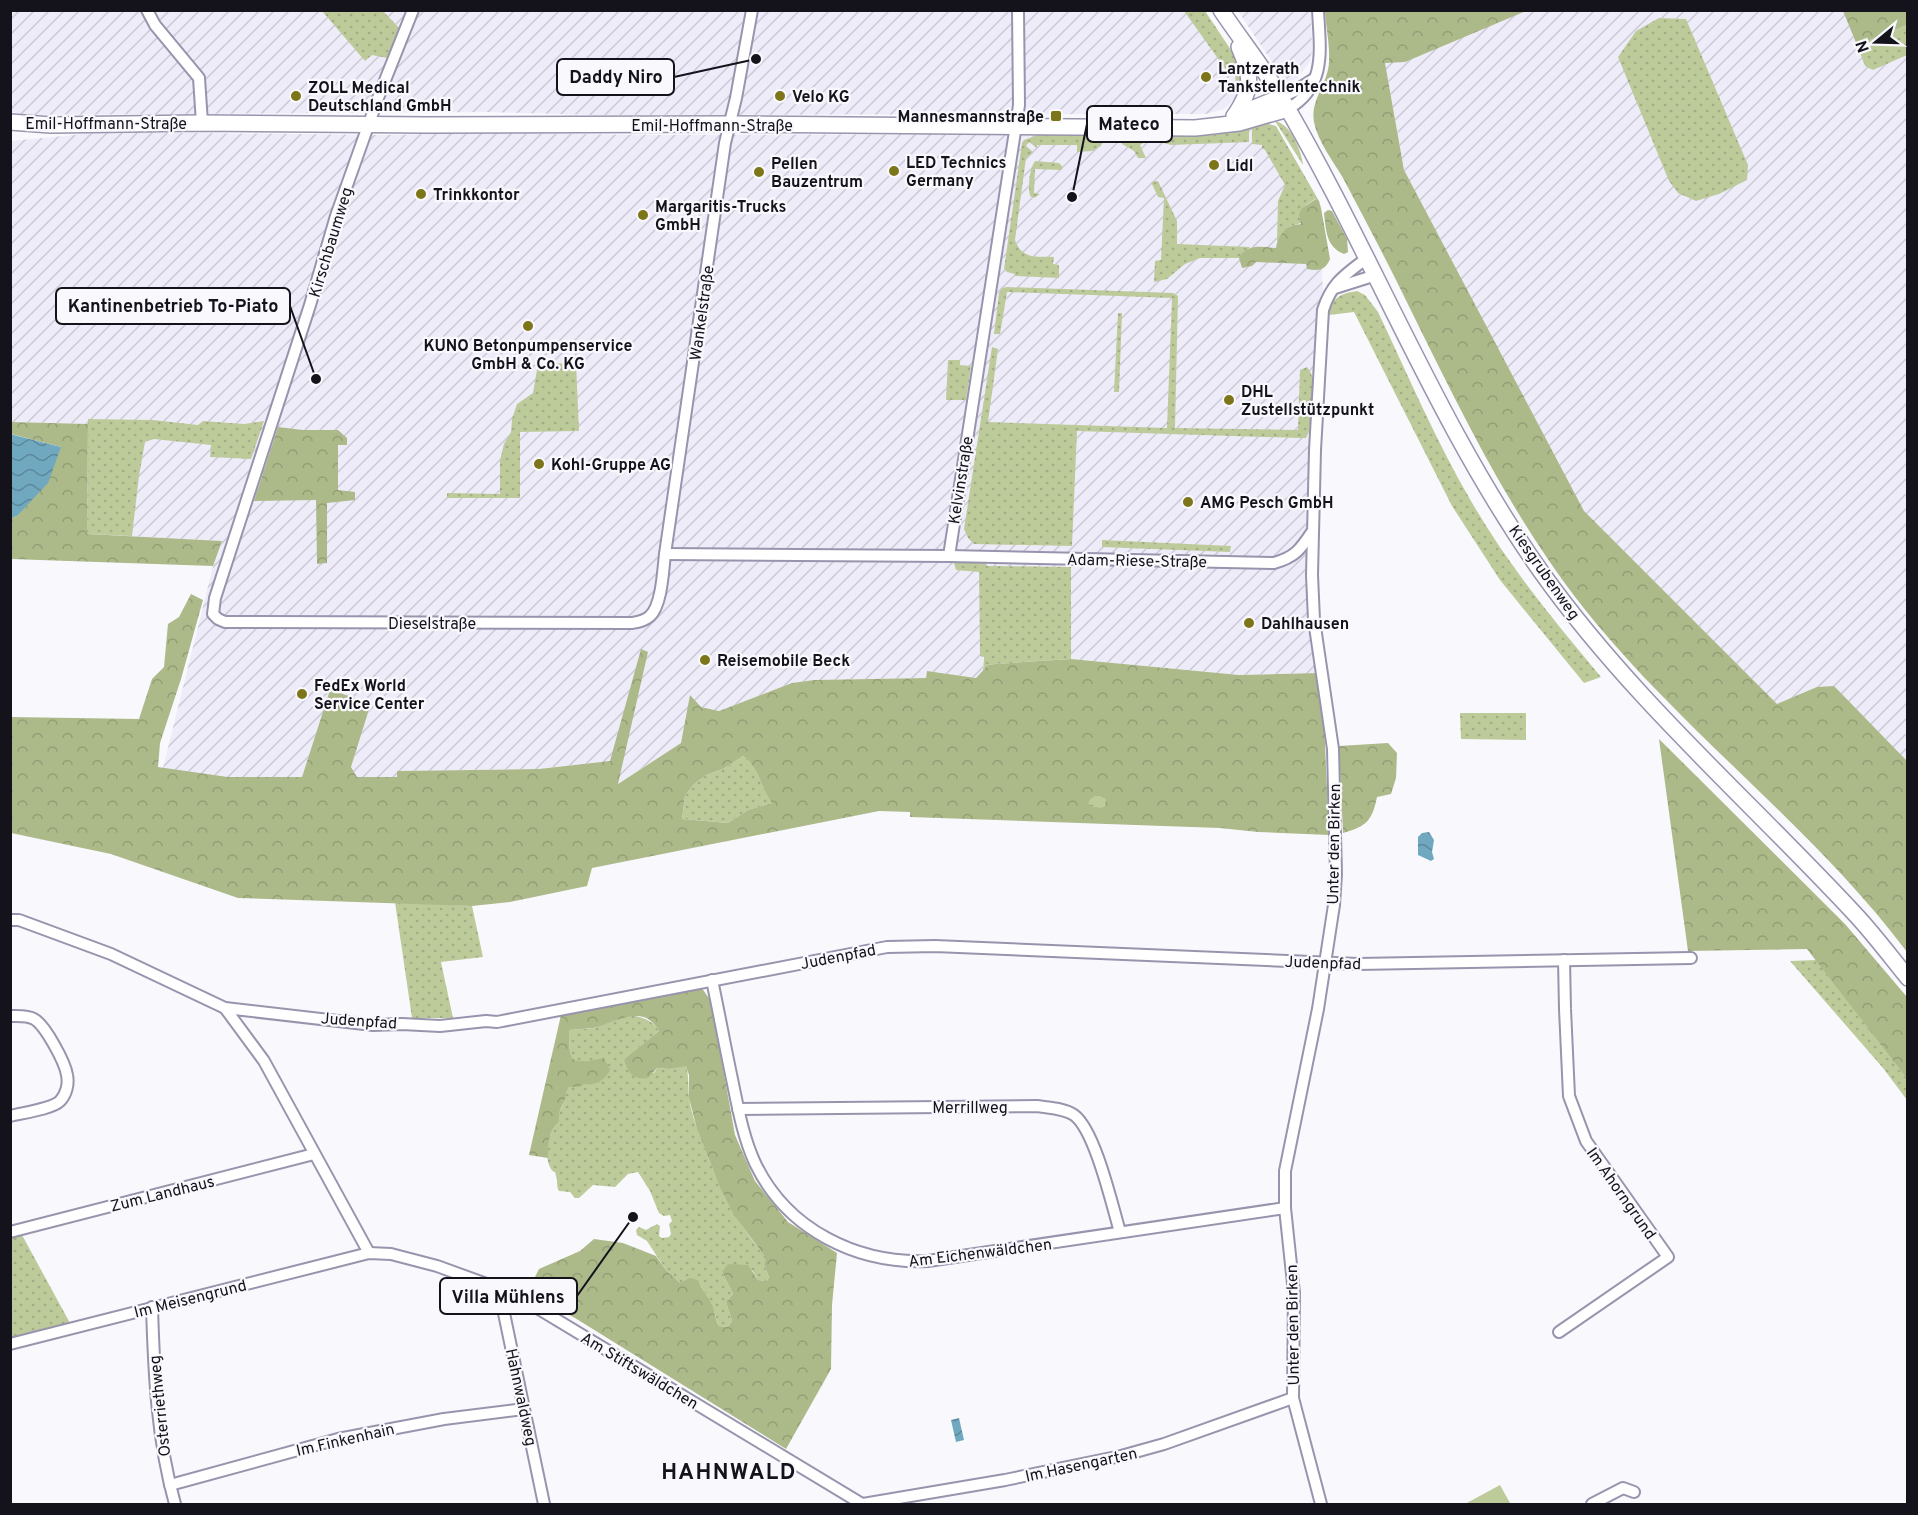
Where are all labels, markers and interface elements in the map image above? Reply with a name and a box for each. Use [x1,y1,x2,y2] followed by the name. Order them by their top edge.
[1846,12,1906,72] north arrow
[1852,38,1875,55] text: N
[557,59,674,95] callout: Daddy Niro
[1218,60,1361,98] place label: Lantzerath Tankstellentechnik
[569,67,663,90] text: Daddy Niro
[1199,70,1213,84] marker: Lantzerath Tankstellentechnik
[308,79,452,117] place label: ZOLL Medical Deutschland GmbH
[792,88,850,108] place label: Velo KG
[289,89,303,103] marker: ZOLL Medical Deutschland GmbH
[773,89,787,103] marker: Velo KG
[1087,106,1172,142] callout: Mateco
[898,108,1044,128] place label: Mannesmannstraße
[1049,109,1063,123] marker: Mannesmannstraße
[1098,114,1160,137] text: Mateco
[25,115,187,135] street label: Emil-Hoffmann-Straße
[631,117,793,137] street label: Emil-Hoffmann-Straße
[906,154,1007,192] place label: LED Technics Germany
[771,155,863,193] place label: Pellen Bauzentrum
[1226,157,1253,177] place label: Lidl
[1207,158,1221,172] marker: Lidl
[887,164,901,178] marker: LED Technics Germany
[752,165,766,179] marker: Pellen Bauzentrum
[306,185,358,300] street label: Kirschbaumweg
[433,186,520,206] place label: Trinkkontor
[414,187,428,201] marker: Trinkkontor
[655,198,787,236] place label: Margaritis-Trucks GmbH
[636,208,650,222] marker: Margaritis-Trucks GmbH
[686,264,720,362] street label: Wankelstraße
[56,288,290,324] callout: Kantinenbetrieb To-Piato
[68,296,278,319] text: Kantinenbetrieb To-Piato
[521,319,535,333] marker: KUNO Betonpumpenservice GmbH & Co. KG
[423,337,633,375] place label: KUNO Betonpumpenservice GmbH & Co. KG
[1241,383,1374,421] place label: DHL Zustellstützpunkt
[1222,393,1236,407] marker: DHL Zustellstützpunkt
[945,435,979,526] street label: Kelvinstraße
[551,456,671,476] place label: Kohl-Gruppe AG
[532,457,546,471] marker: Kohl-Gruppe AG
[1200,494,1334,514] place label: AMG Pesch GmbH
[1181,495,1195,509] marker: AMG Pesch GmbH
[1503,522,1583,624] street label: Kiesgrubenweg
[1067,551,1207,573] street label: Adam-Riese-Straße
[388,615,476,635] street label: Dieselstraße
[1261,615,1349,635] place label: Dahlhausen
[1242,616,1256,630] marker: Dahlhausen
[717,652,850,672] place label: Reisemobile Beck
[698,653,712,667] marker: Reisemobile Beck
[314,677,425,715] place label: FedEx World Service Center
[295,687,309,701] marker: FedEx World Service Center
[1324,783,1346,905] street label: Unter den Birken
[799,941,878,975] street label: Judenpfad
[1284,953,1361,975] street label: Judenpfad
[320,1009,398,1035] street label: Judenpfad
[932,1099,1008,1119] street label: Merrillweg
[1581,1144,1660,1244] street label: Im Ahorngrund
[108,1172,217,1218] street label: Zum Landhaus
[907,1235,1053,1273] street label: Am Eichenwäldchen
[1283,1264,1305,1386] street label: Unter den Birken
[132,1276,249,1324] street label: Im Meisengrund
[440,1278,577,1314] callout: Villa Mühlens
[451,1287,565,1310] text: Villa Mühlens
[576,1329,702,1415] street label: Am Stiftswäldchen
[500,1347,540,1448] street label: Hahnwaldweg
[146,1354,176,1457] street label: Osterriethweg
[294,1420,397,1462] street label: Im Finkenhain
[1023,1444,1139,1488] street label: Im Hasengarten
[661,1460,797,1487] district label: HAHNWALD

